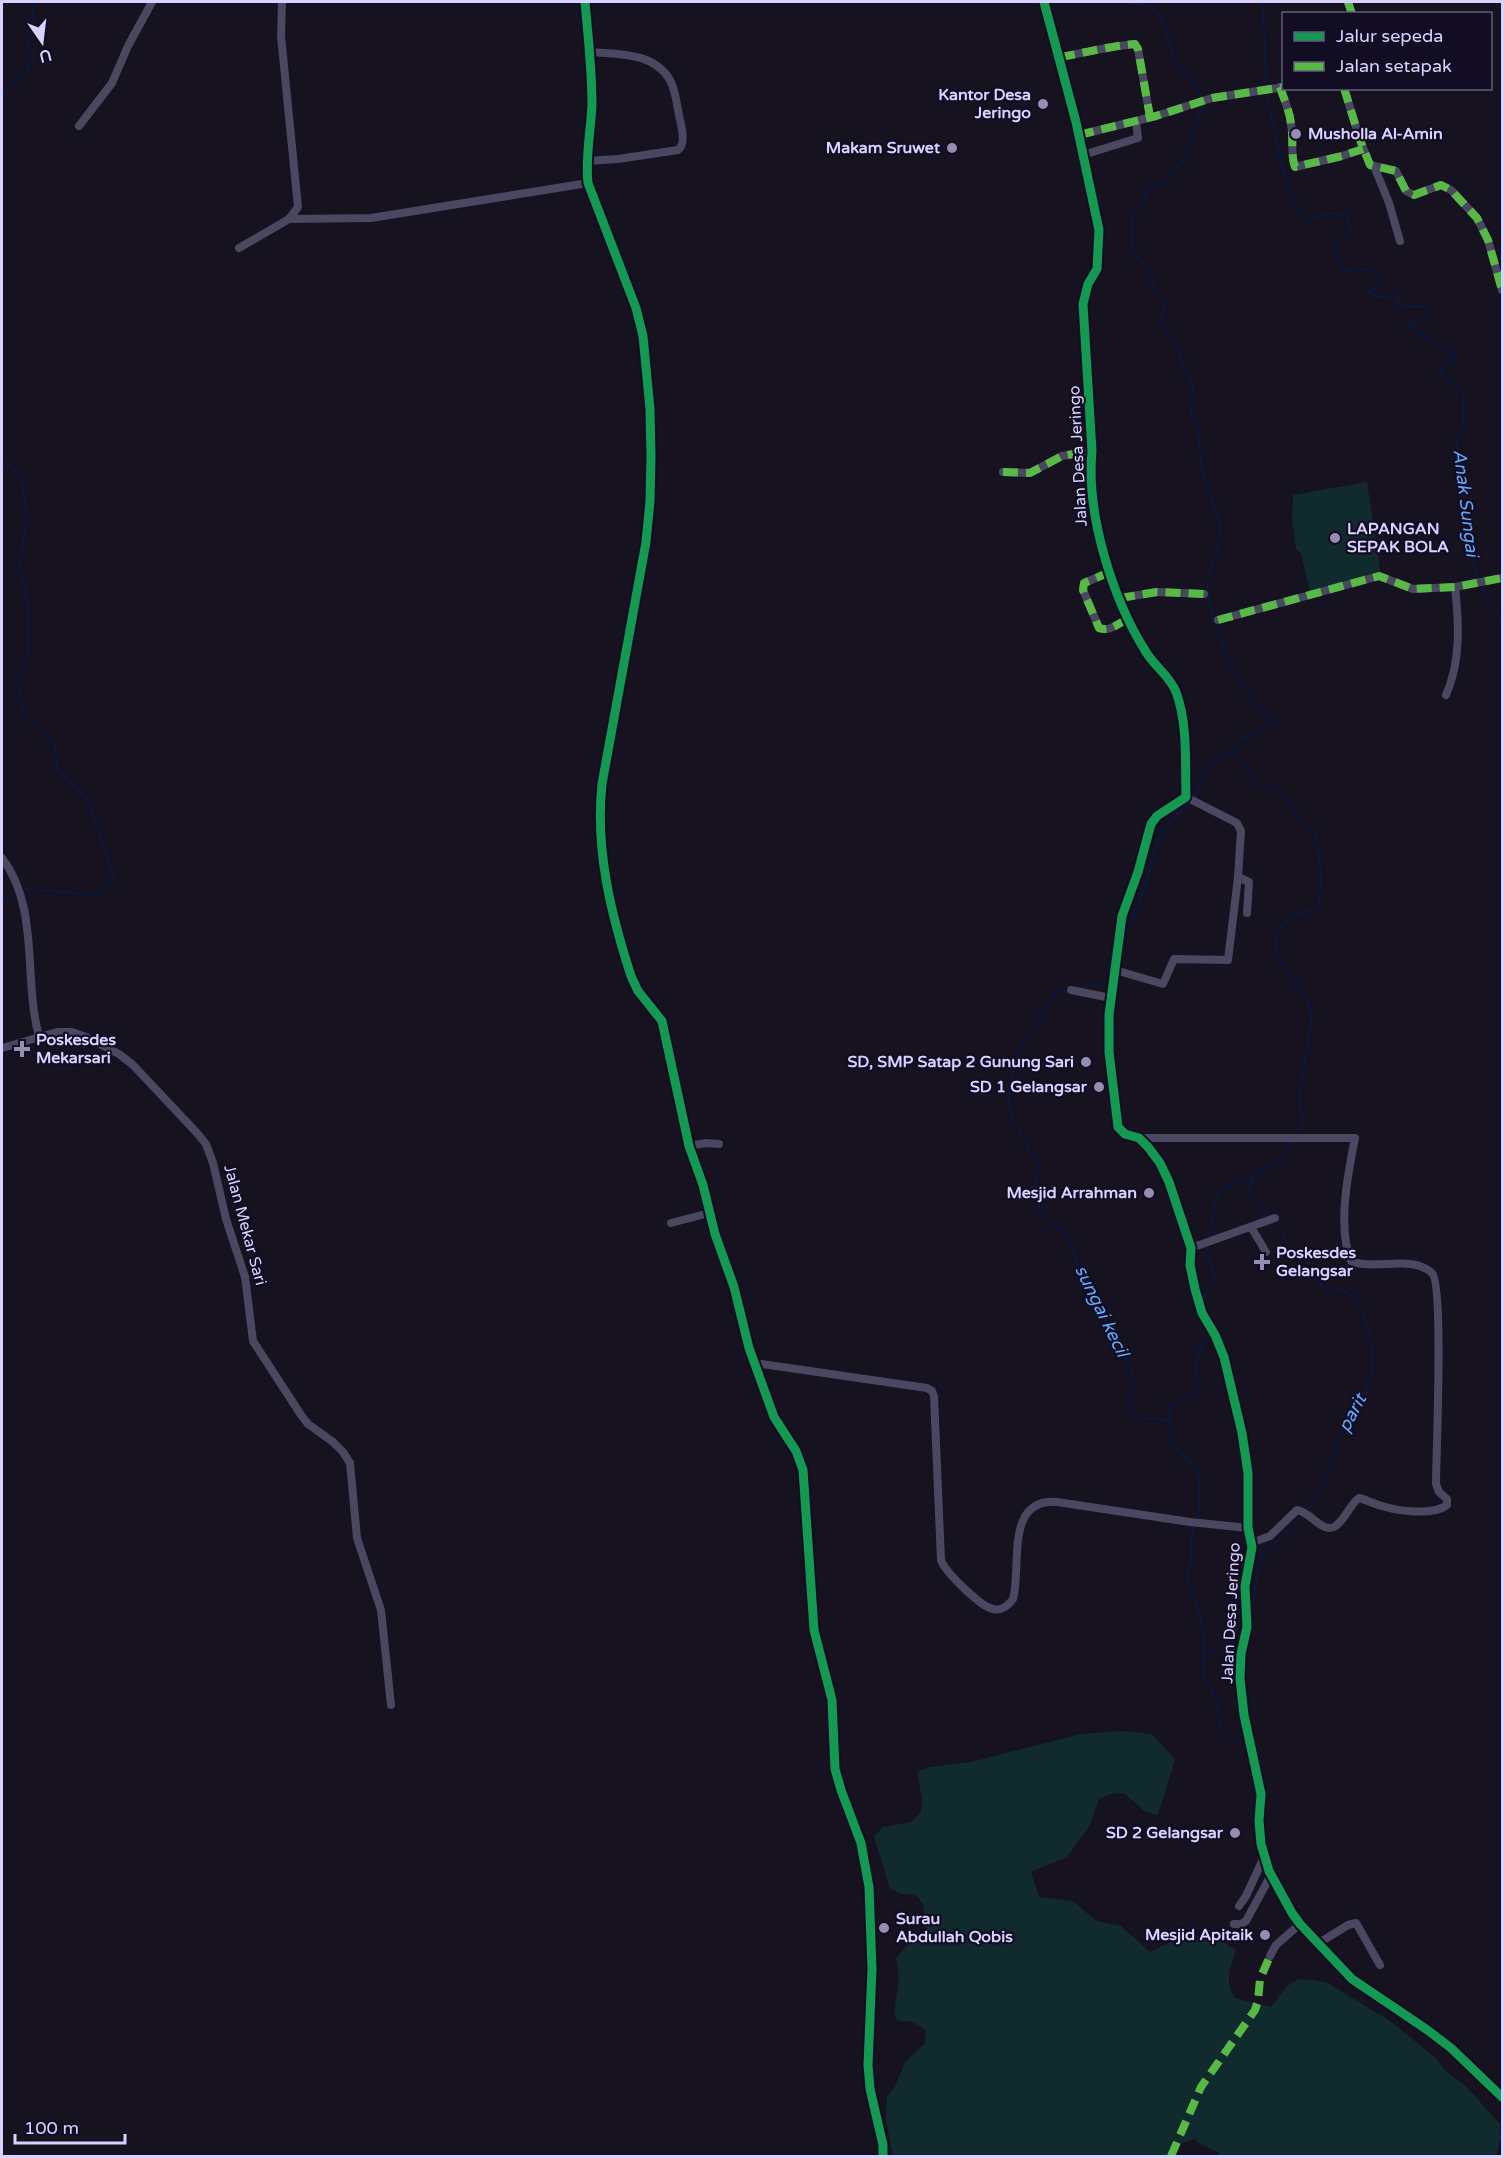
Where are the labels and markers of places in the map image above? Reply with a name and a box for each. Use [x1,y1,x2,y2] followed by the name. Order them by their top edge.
[938,85,1031,123] place label: Kantor Desa Jeringo
[1036,97,1050,111] marker: Kantor Desa Jeringo
[1308,124,1443,144] place label: Musholla Al-Amin
[1289,127,1303,141] marker: Musholla Al-Amin
[826,138,941,158] place label: Makam Sruwet
[945,141,959,155] marker: Makam Sruwet
[1347,519,1449,557] place label: LAPANGAN SEPAK BOLA
[1328,531,1342,545] marker: LAPANGAN SEPAK BOLA
[36,1030,116,1068] place label: Poskesdes Mekarsari
[13,1040,31,1058] marker: Poskesdes Mekarsari
[848,1052,1074,1072] place label: SD, SMP Satap 2 Gunung Sari
[1079,1055,1093,1069] marker: SD, SMP Satap 2 Gunung Sari
[970,1077,1088,1097] place label: SD 1 Gelangsar
[1092,1080,1106,1094] marker: SD 1 Gelangsar
[1006,1183,1137,1203] place label: Mesjid Arrahman
[1142,1186,1156,1200] marker: Mesjid Arrahman
[1276,1243,1356,1281] place label: Poskesdes Gelangsar
[1253,1253,1271,1271] marker: Poskesdes Gelangsar
[1106,1823,1224,1843] place label: SD 2 Gelangsar
[1228,1826,1242,1840] marker: SD 2 Gelangsar
[896,1909,1013,1947] place label: Surau Abdullah Qobis
[877,1921,891,1935] marker: Surau Abdullah Qobis
[1145,1925,1253,1945] place label: Mesjid Apitaik
[1258,1928,1272,1942] marker: Mesjid Apitaik

